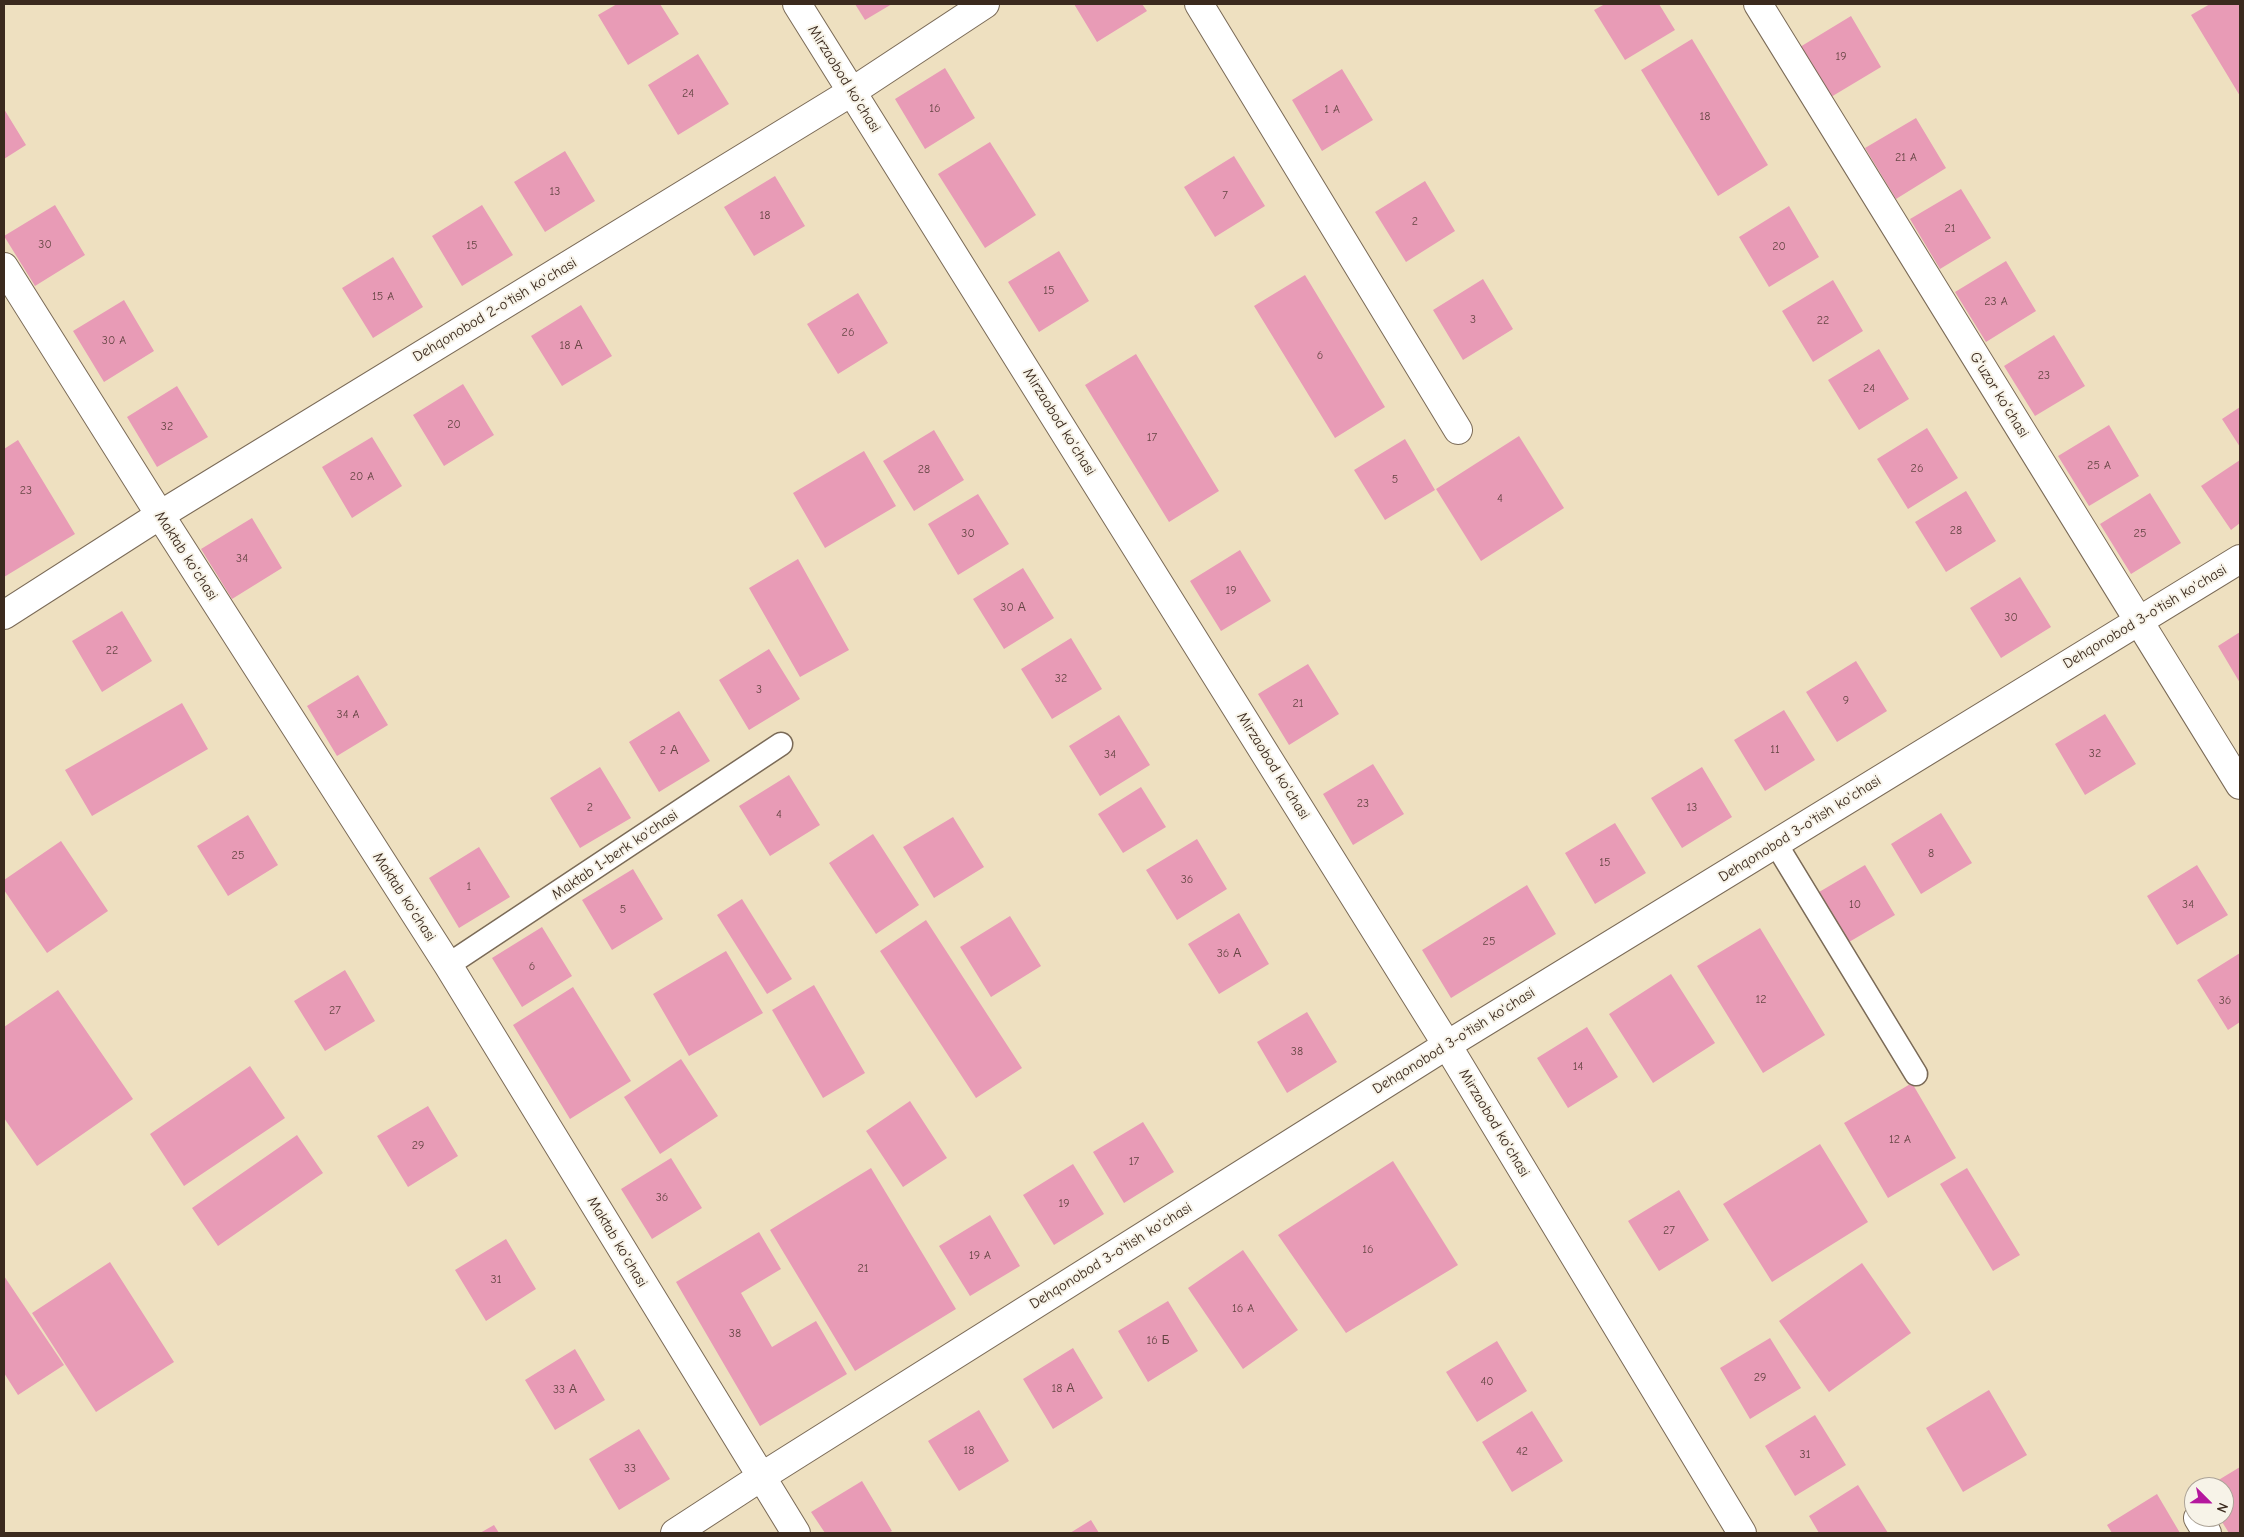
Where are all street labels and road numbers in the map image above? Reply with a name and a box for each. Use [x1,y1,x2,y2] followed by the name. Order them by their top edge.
[804,22,884,136] street label: Mirzaobod ko'chasi
[410,254,580,366] street label: Dehqonobod 2-o'tish ko'chasi
[1965,349,2033,441] street label: Gʻuzor koʻchasi
[1019,365,1099,479] street label: Mirzaobod ko'chasi
[150,508,222,604] street label: Maktab ko'chasi
[2060,561,2230,673] street label: Dehqonobod 3-o'tish ko'chasi
[1233,709,1313,823] street label: Mirzaobod ko'chasi
[1716,772,1884,886] street label: Dehqonobod 3-o'tish ko'chasi
[548,806,682,904] street label: Maktab 1-berk ko'chasi
[368,849,440,945] street label: Maktab ko'chasi
[1370,984,1538,1098] street label: Dehqonobod 3-o'tish ko'chasi
[1455,1066,1533,1180] street label: Mirzaobod ko'chasi
[583,1193,651,1291] street label: Maktab ko'chasi
[1027,1199,1195,1313] street label: Dehqonobod 3-o'tish ko'chasi

